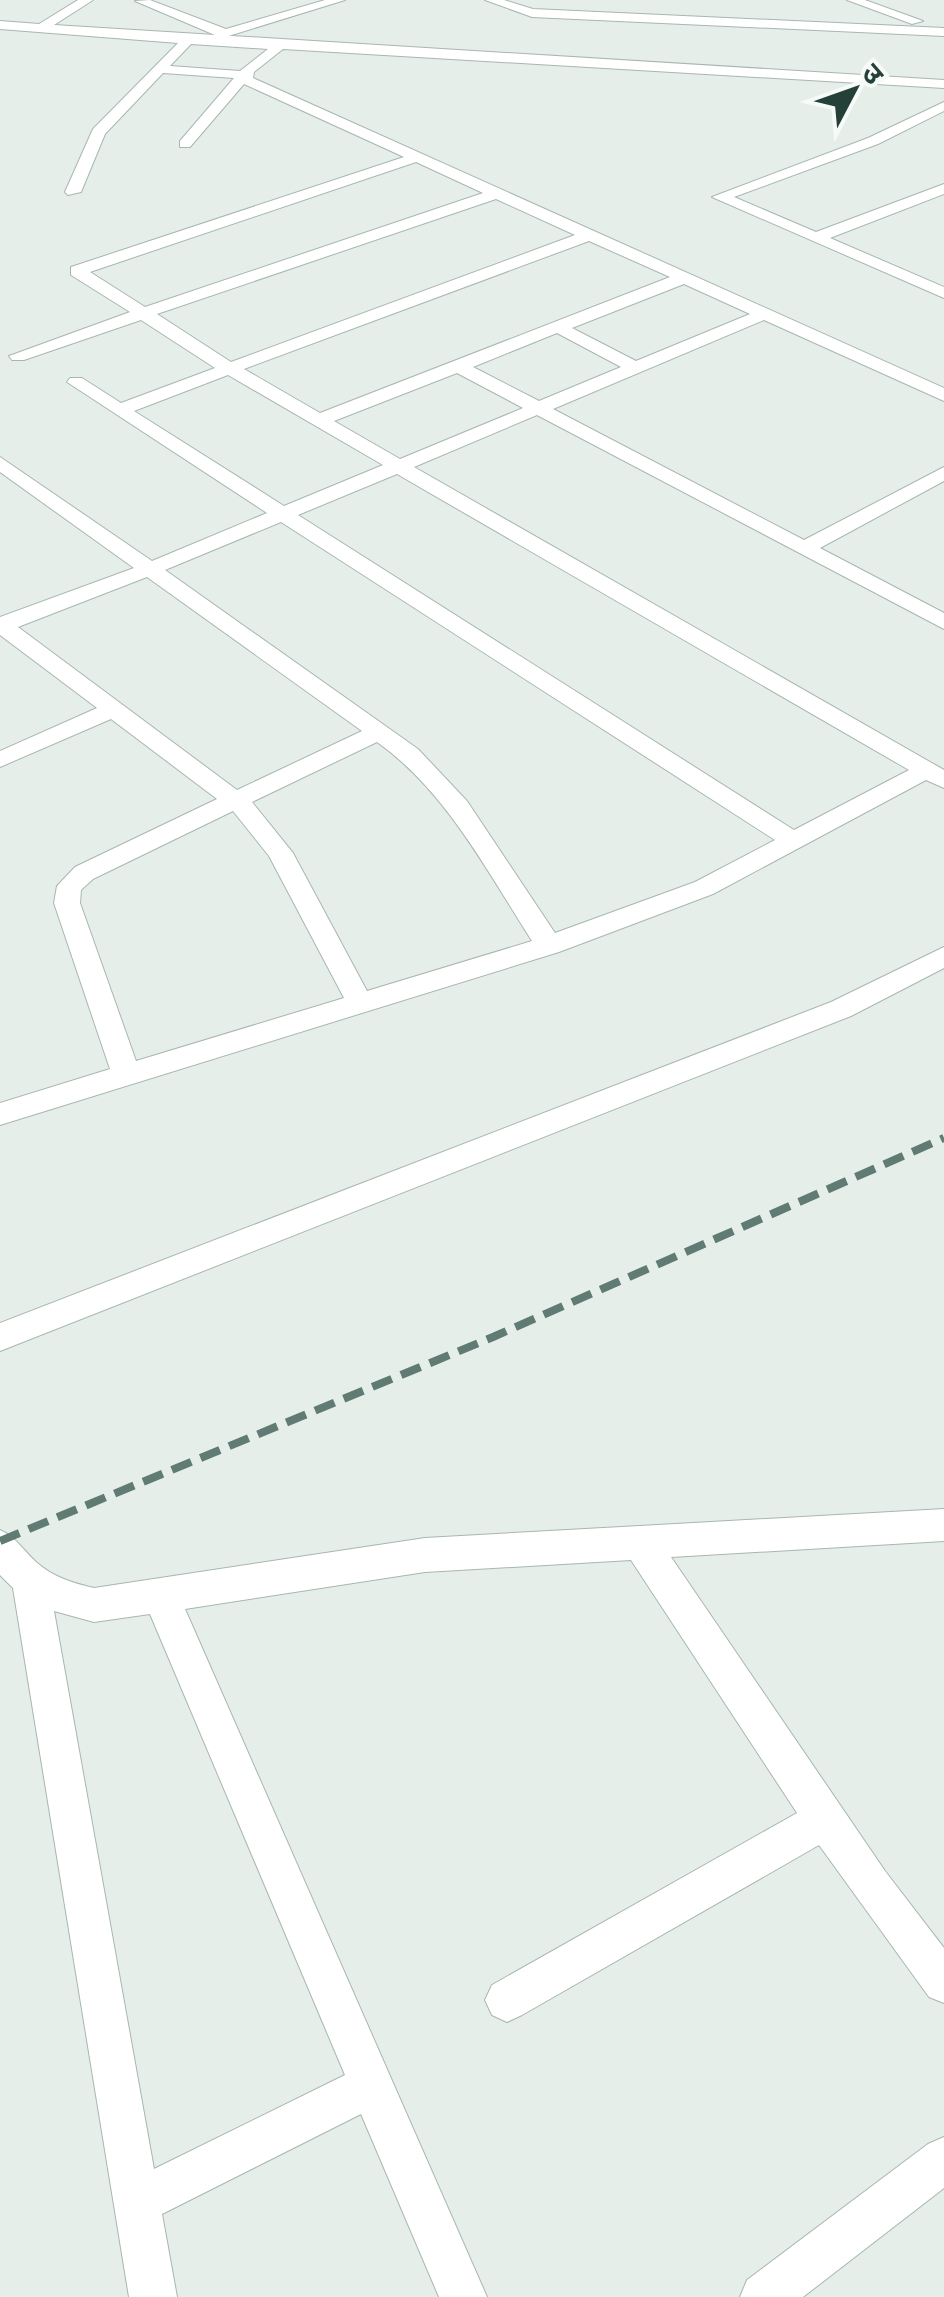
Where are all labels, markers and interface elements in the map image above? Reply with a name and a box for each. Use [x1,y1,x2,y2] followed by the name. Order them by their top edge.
[804,40,904,140] north arrow
[855,56,892,91] text: उ

